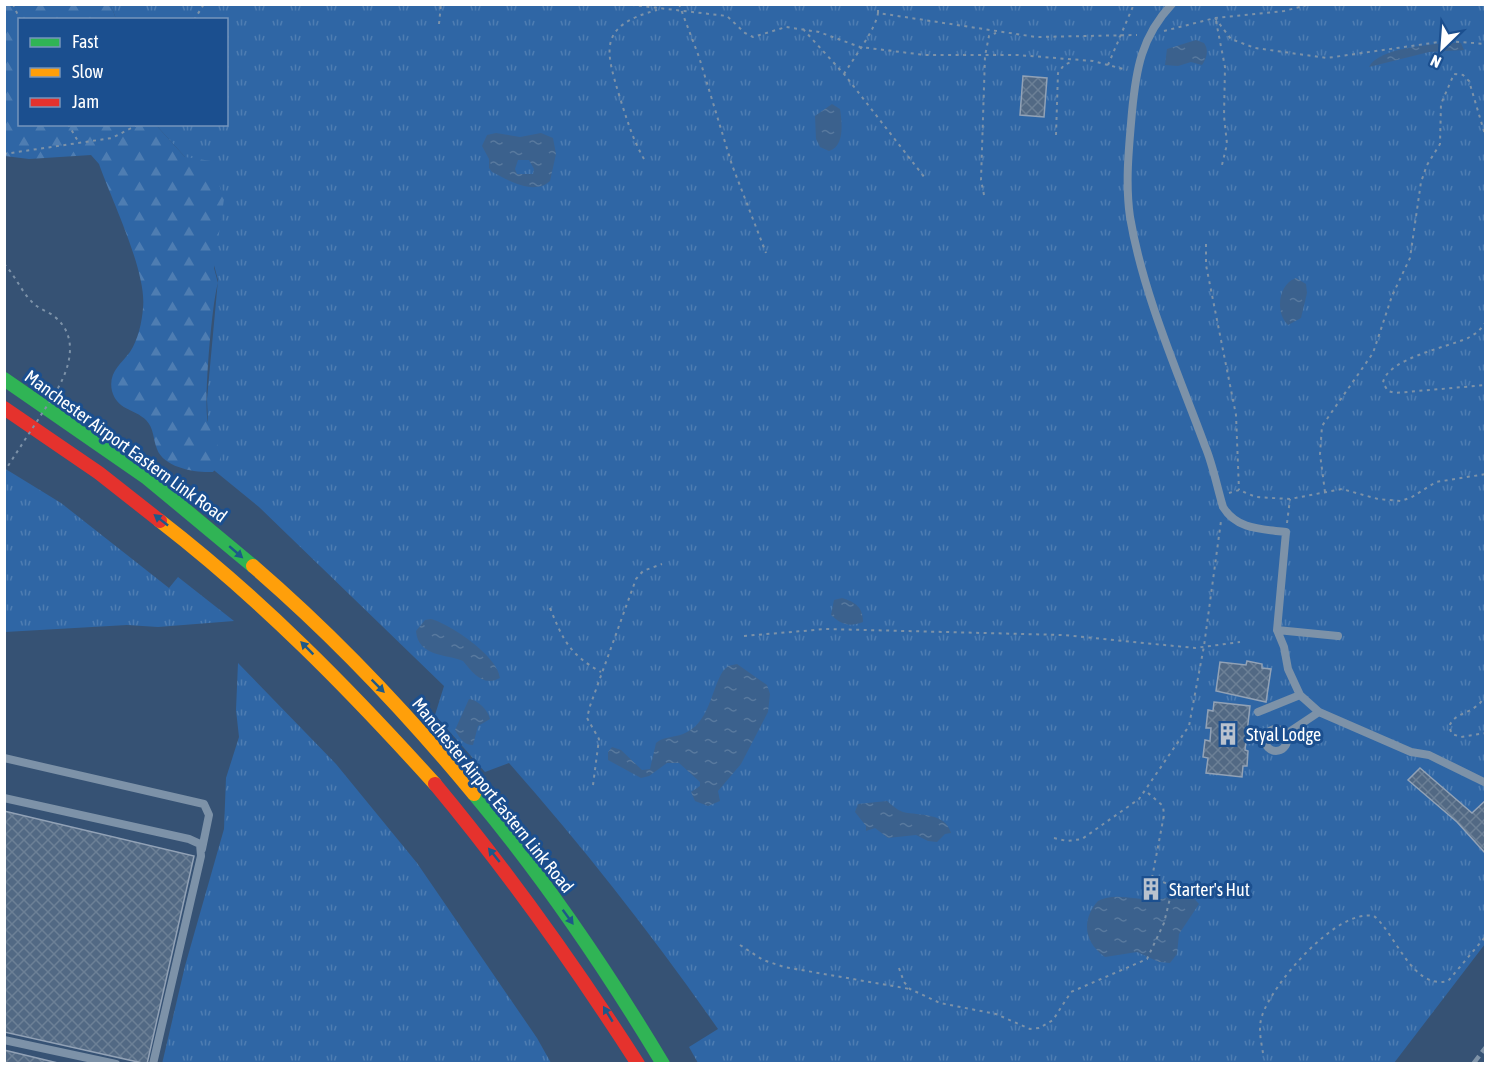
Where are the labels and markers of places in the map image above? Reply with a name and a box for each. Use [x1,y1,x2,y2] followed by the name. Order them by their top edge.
[1215,721,1241,747] building icon: Styal Lodge
[1246,724,1321,745] place label: Styal Lodge
[1138,876,1164,902] building icon: Starter's Hut
[1169,879,1250,900] place label: Starter's Hut

